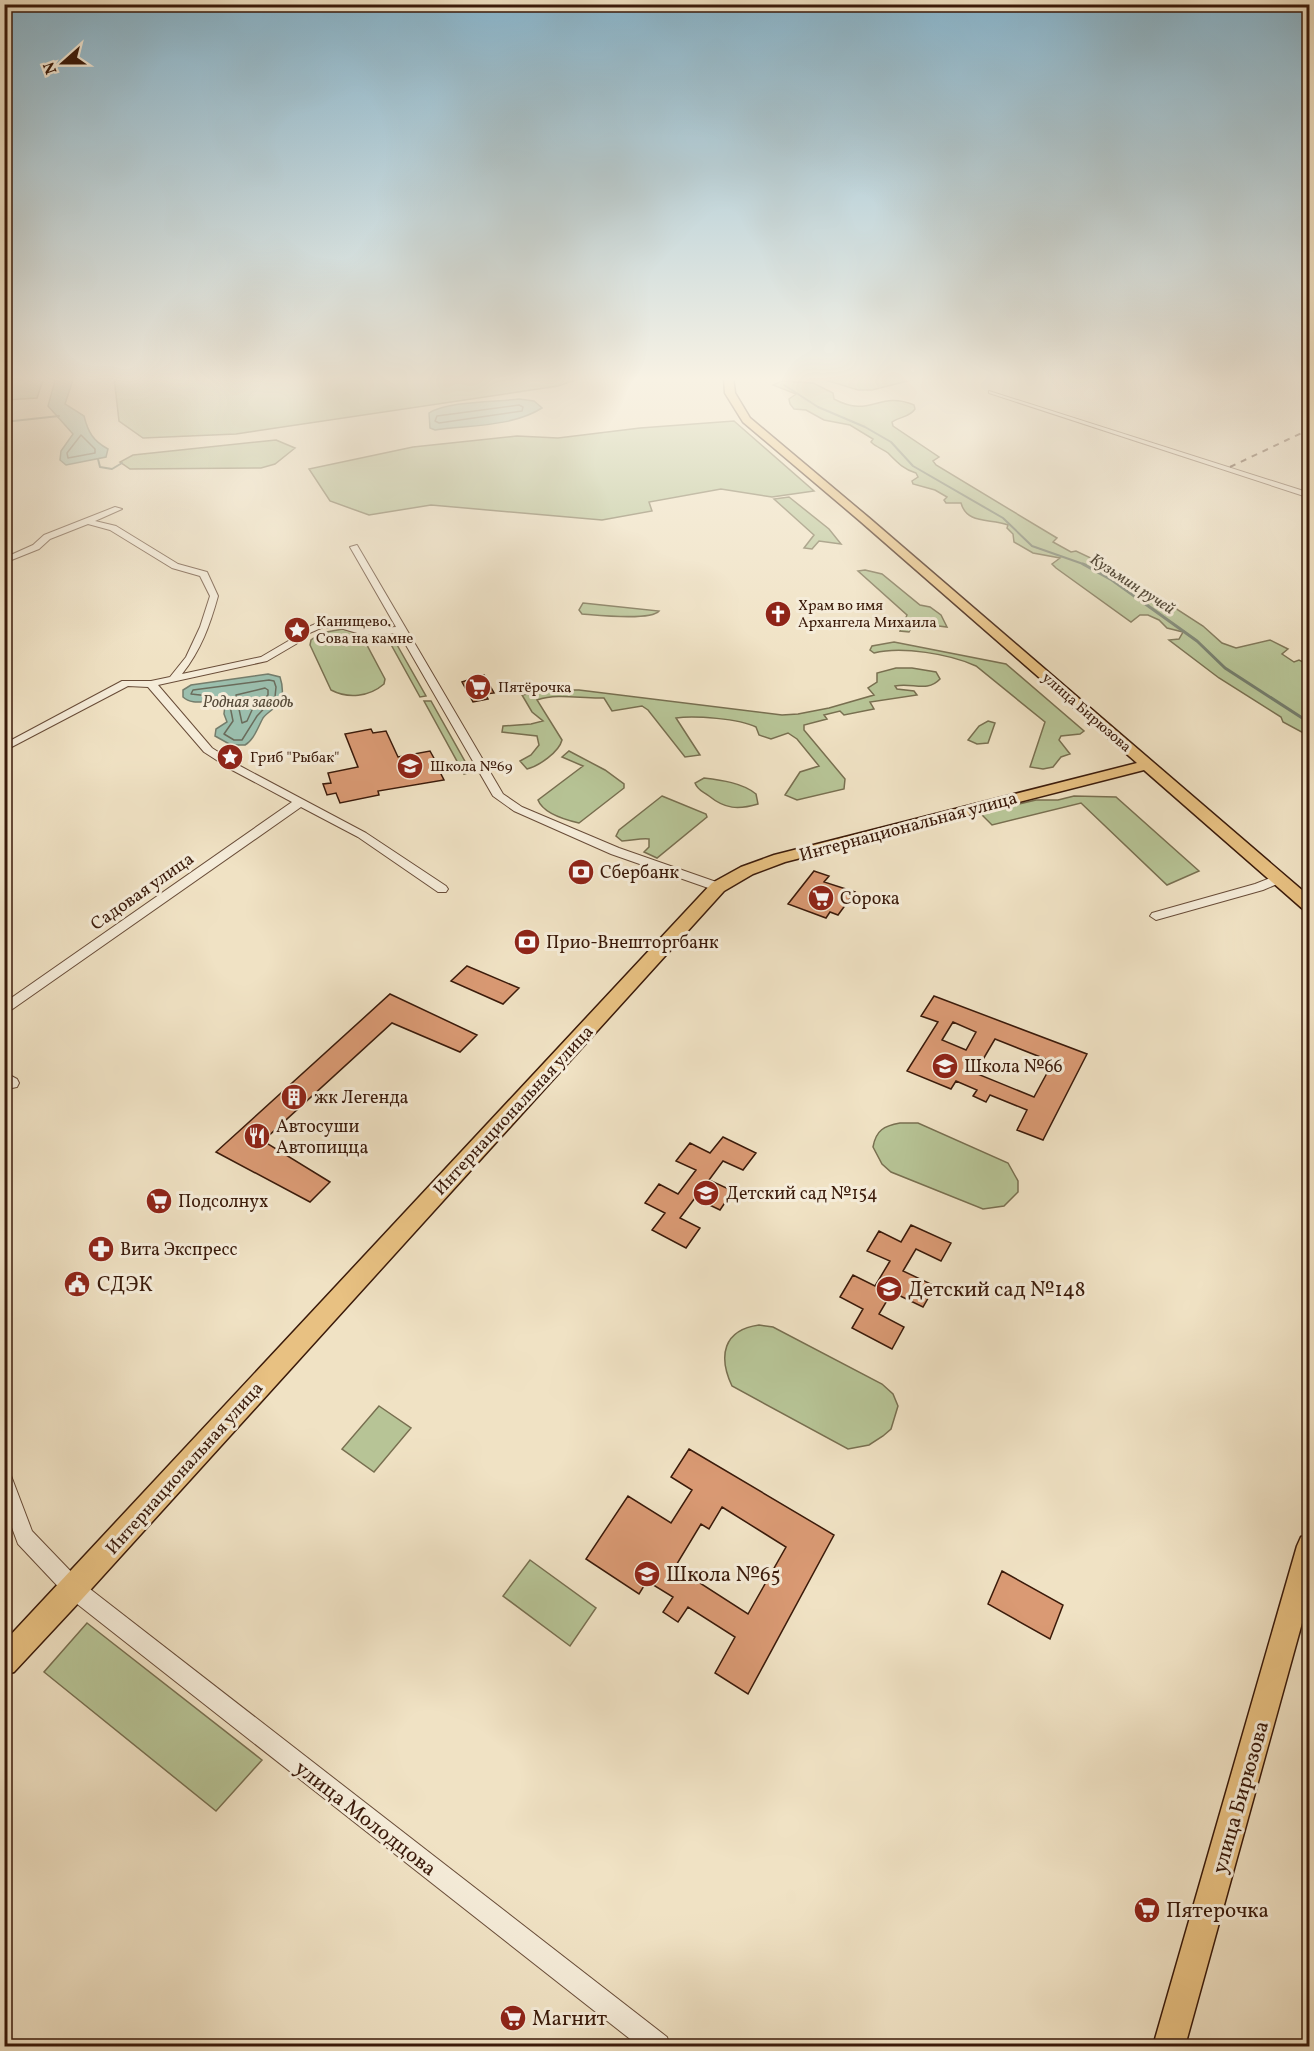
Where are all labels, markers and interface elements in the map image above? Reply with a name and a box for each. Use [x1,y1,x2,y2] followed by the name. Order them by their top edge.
[33,33,93,93] north arrow
[38,58,63,77] text: N
[1085,549,1179,620] water label: Кузьмин ручей
[798,596,937,634] place label: Храм во имя Архангела Михаила
[763,599,793,629] church icon: Храм во имя Архангела Михаила
[316,612,413,650] place label: Канищево. Сова на камне
[282,615,312,645] place icon: Канищево. Сова на камне
[1037,668,1135,758] street label: улица Бирюзова
[463,672,493,702] supermarket icon: Пятёрочка
[498,678,572,699] place label: Пятёрочка
[203,692,294,714] water label: Родная заводь
[215,742,245,772] place icon: Гриб "Рыбак"
[250,748,339,769] place label: Гриб "Рыбак"
[395,751,425,781] school or university icon: Школа №69
[430,757,513,778] place label: Школа №69
[797,786,1020,869] street label: Интернациональная улица
[86,847,200,937] street label: Садовая улица
[566,857,596,887] bank icon: Сбербанк
[600,861,680,886] place label: Сбербанк
[806,883,836,913] supermarket icon: Сорока
[840,887,900,912] place label: Сорока
[512,927,542,957] bank icon: Прио-Внешторгбанк
[546,931,719,956] place label: Прио-Внешторгбанк
[428,1020,600,1202] street label: Интернациональная улица
[930,1051,960,1081] school or university icon: Школа №66
[964,1055,1063,1080] place label: Школа №66
[279,1082,309,1112] building icon: жк Легенда
[314,1086,409,1111] place label: жк Легенда
[276,1115,369,1161] place label: Автосуши Автопицца
[242,1121,272,1151] restaurant icon: Автосуши Автопицца
[691,1178,721,1208] school or university icon: Детский сад №154
[726,1182,878,1207] place label: Детский сад №154
[144,1186,174,1216] supermarket icon: Подсолнух
[178,1190,268,1215] place label: Подсолнух
[86,1234,116,1264] pharmacy icon: Вита Экспресс
[120,1238,238,1263] place label: Вита Экспресс
[62,1269,92,1299] public building icon: СДЭК
[97,1271,153,1300] place label: СДЭК
[874,1274,904,1304] school or university icon: Детский сад №148
[908,1276,1085,1305] place label: Детский сад №148
[101,1377,270,1561] street label: Интернациональная улица
[632,1559,662,1589] school or university icon: Школа №65
[666,1561,781,1590] place label: Школа №65
[1206,1718,1277,1877] street label: улица Бирюзова
[288,1755,442,1884] street label: улица Молодцова
[1132,1895,1162,1925] supermarket icon: Пятерочка
[1166,1897,1269,1926] place label: Пятерочка
[498,2003,528,2033] supermarket icon: Магнит
[532,2005,608,2034] place label: Магнит

